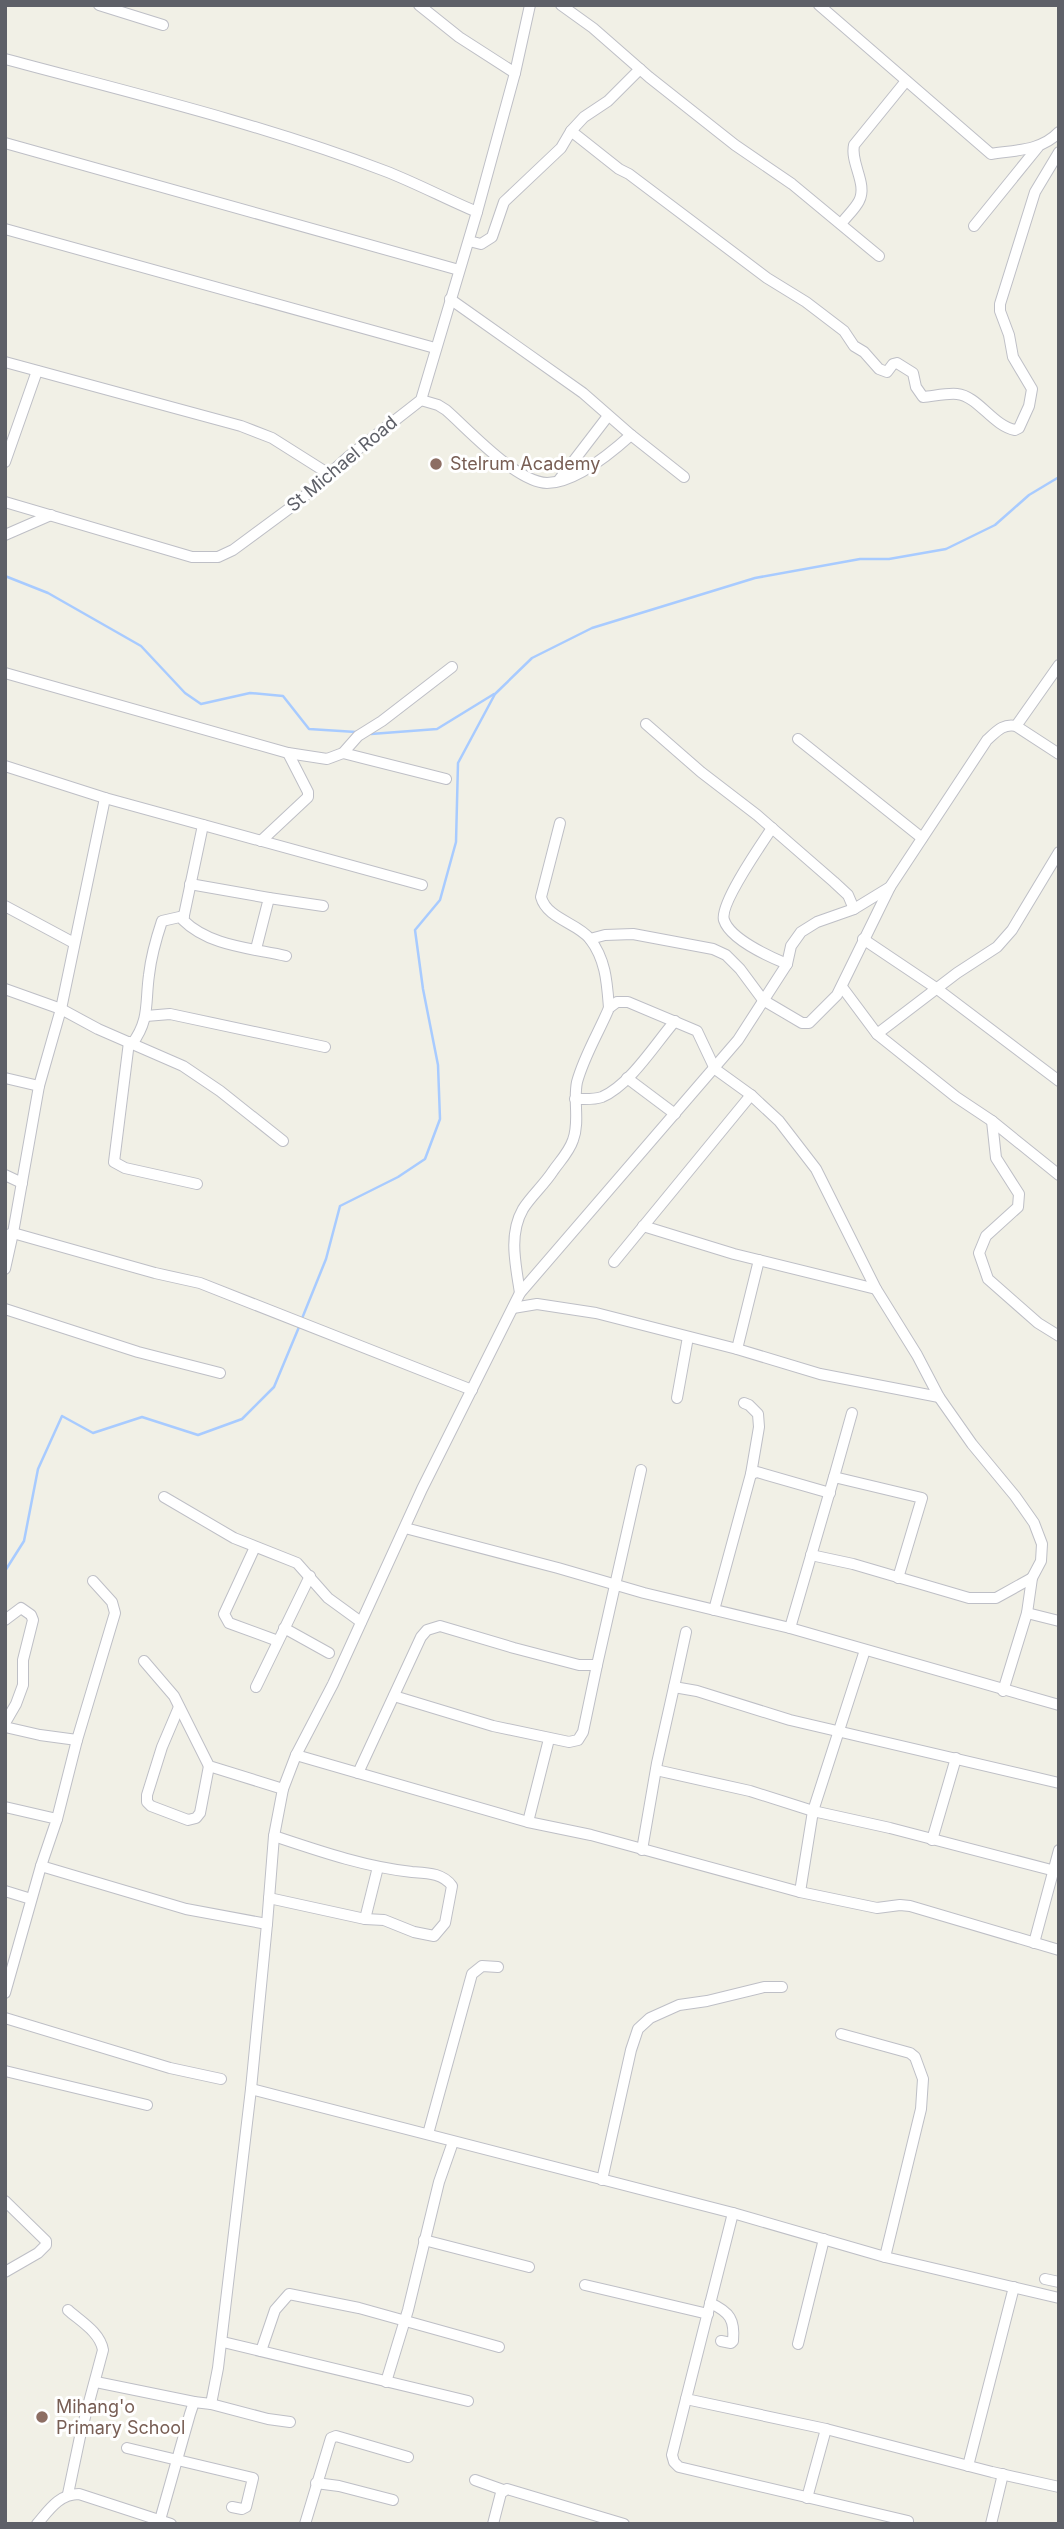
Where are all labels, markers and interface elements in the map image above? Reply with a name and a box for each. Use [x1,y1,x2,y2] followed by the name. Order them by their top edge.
[282,411,401,516] street label: St Michael Road
[450,453,601,474] place label: Stelrum Academy
[428,456,444,472] marker: Stelrum Academy
[56,2396,185,2438] place label: Mihang'o Primary School
[34,2409,50,2425] marker: Mihang'o Primary School

